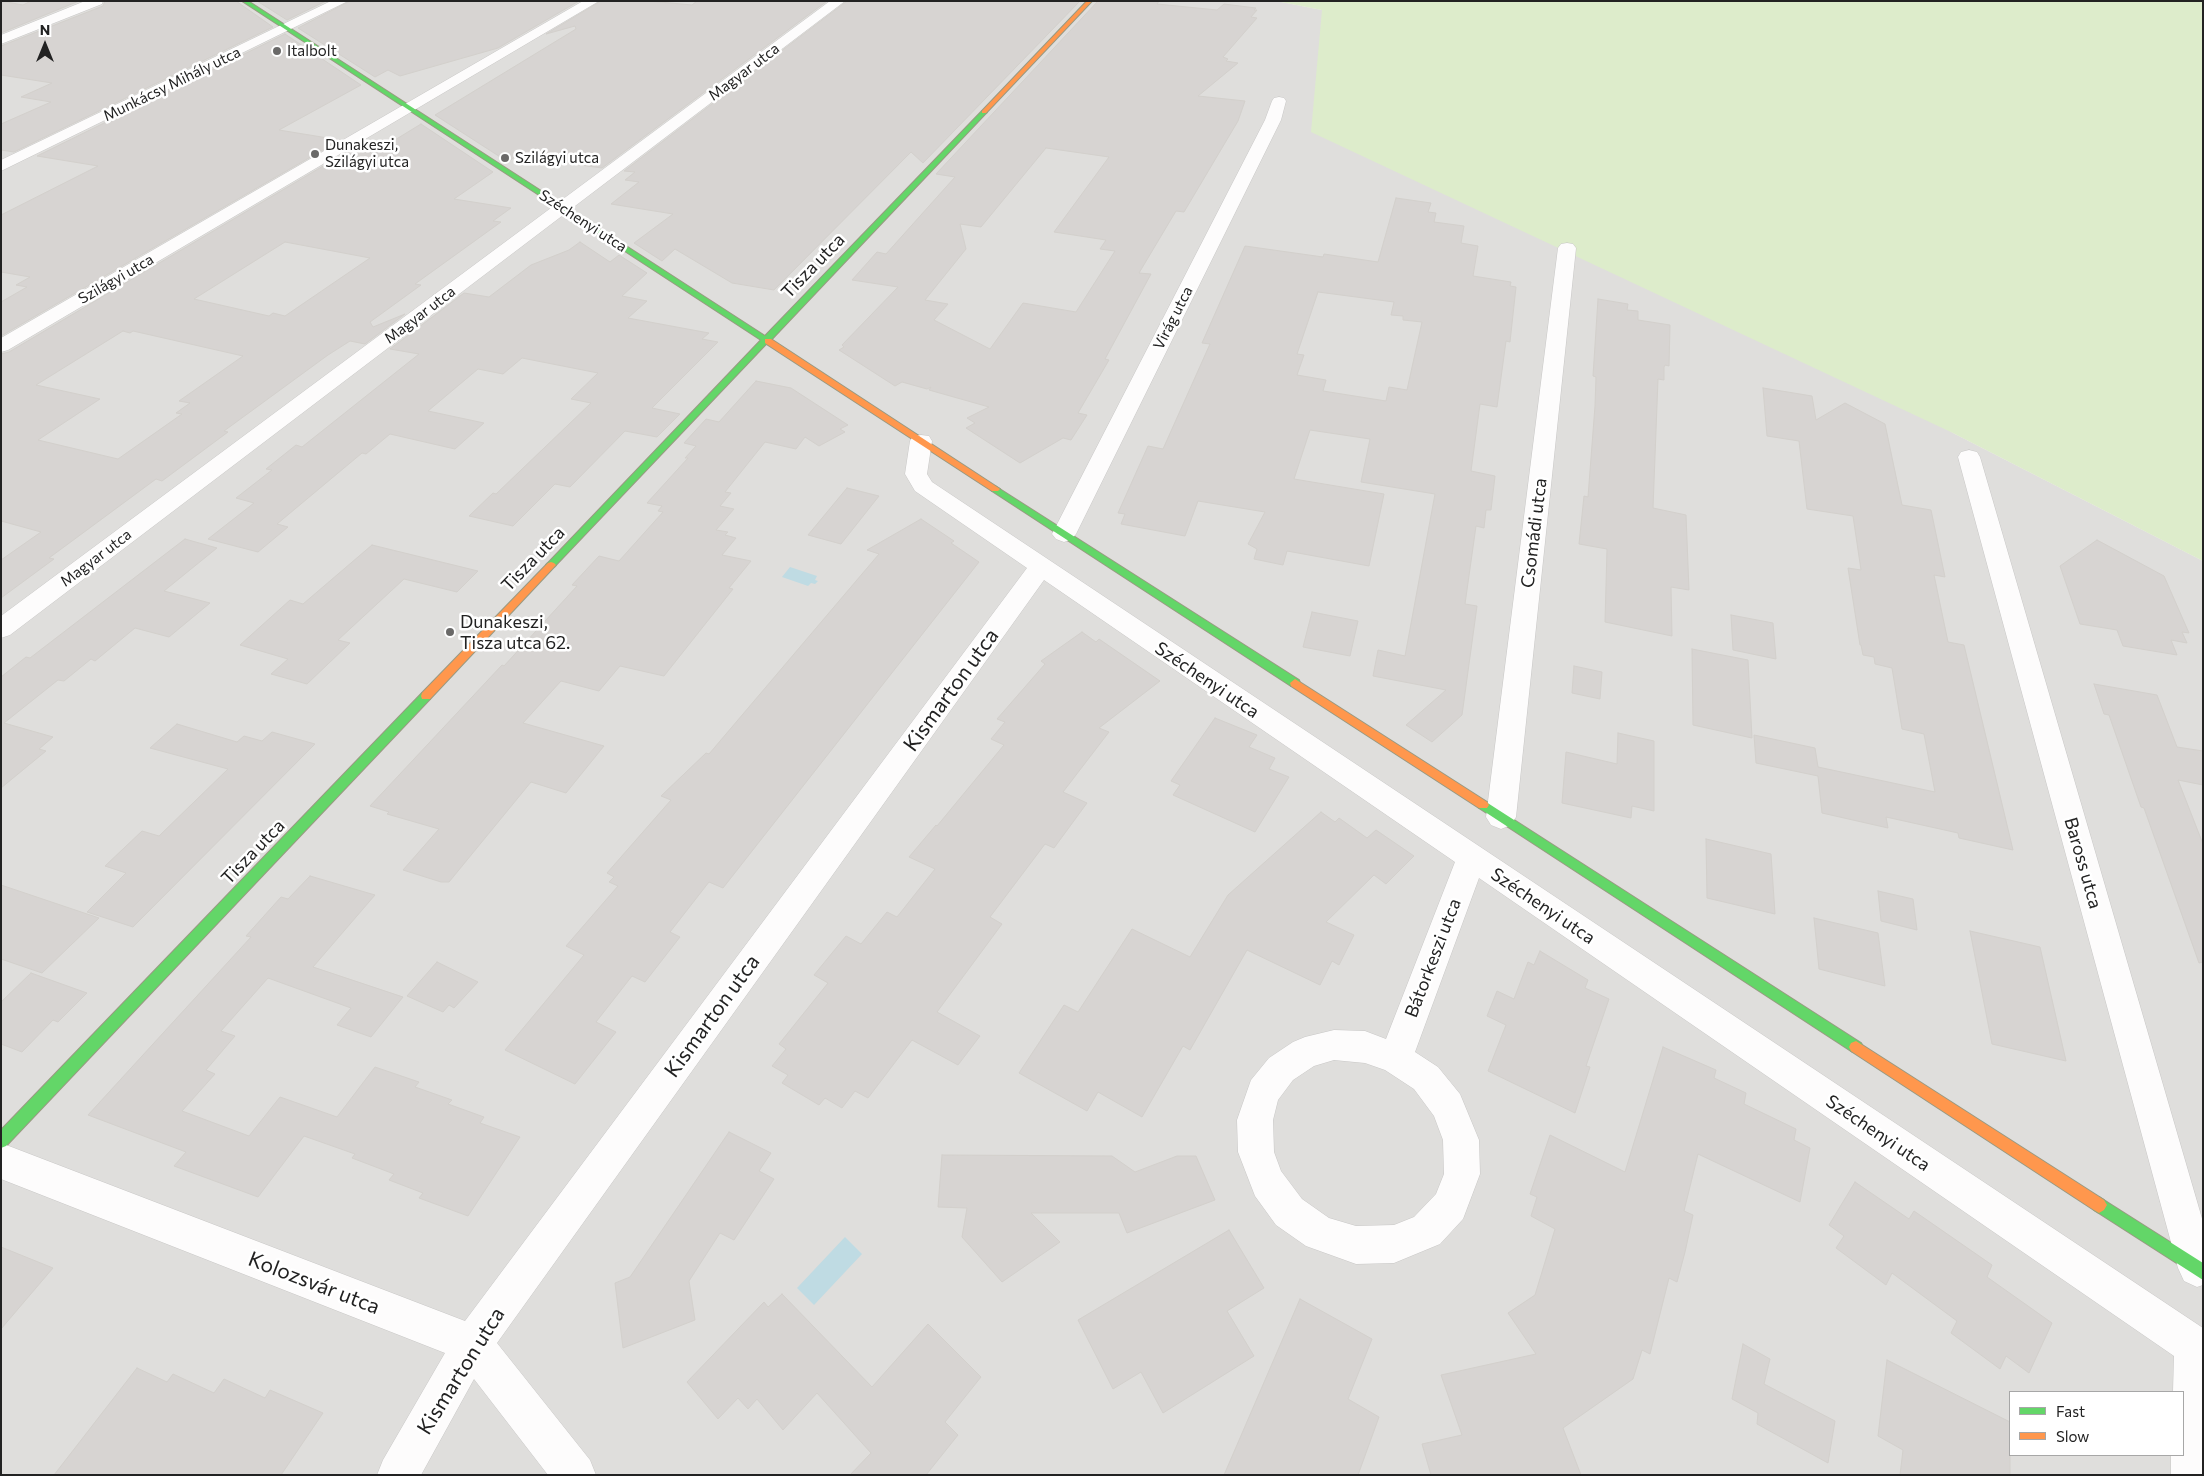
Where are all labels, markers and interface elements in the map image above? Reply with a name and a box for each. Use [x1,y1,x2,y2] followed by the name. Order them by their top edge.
[20,20,70,70] north arrow
[40,21,50,38] text: N
[705,39,783,105] street label: Magyar utca
[287,42,337,60] place label: Italbolt
[100,43,244,125] street label: Munkácsy Mihály utca
[271,45,283,57] marker: Italbolt
[325,136,409,171] place label: Dunakeszi, Szilágyi utca
[309,148,321,160] marker: Dunakeszi, Szilágyi utca
[515,149,599,167] place label: Szilágyi utca
[499,152,511,164] marker: Szilágyi utca
[536,186,630,256] street label: Széchenyi utca
[777,229,849,303] street label: Tisza utca
[75,250,157,308] street label: Szilágyi utca
[381,282,459,348] street label: Magyar utca
[1149,283,1197,353] street label: Virág utca
[1517,477,1551,589] street label: Csomádi utca
[497,522,569,596] street label: Tisza utca
[57,525,135,591] street label: Magyar utca
[460,611,570,654] place label: Dunakeszi, Tisza utca 62.
[898,624,1004,756] street label: Kismarton utca
[444,626,456,638] marker: Dunakeszi, Tisza utca 62.
[1151,637,1263,723] street label: Széchenyi utca
[217,815,289,889] street label: Tisza utca
[2060,815,2106,911] street label: Baross utca
[1487,863,1599,949] street label: Széchenyi utca
[1400,895,1466,1021] street label: Bátorkeszi utca
[659,950,765,1082] street label: Kismarton utca
[1822,1090,1934,1176] street label: Széchenyi utca
[245,1246,383,1320] street label: Kolozsvár utca
[412,1303,510,1439] street label: Kismarton utca
[2009,1391,2184,1456] legend
[2056,1402,2085,1420] text: Fast
[2056,1427,2089,1445] text: Slow

